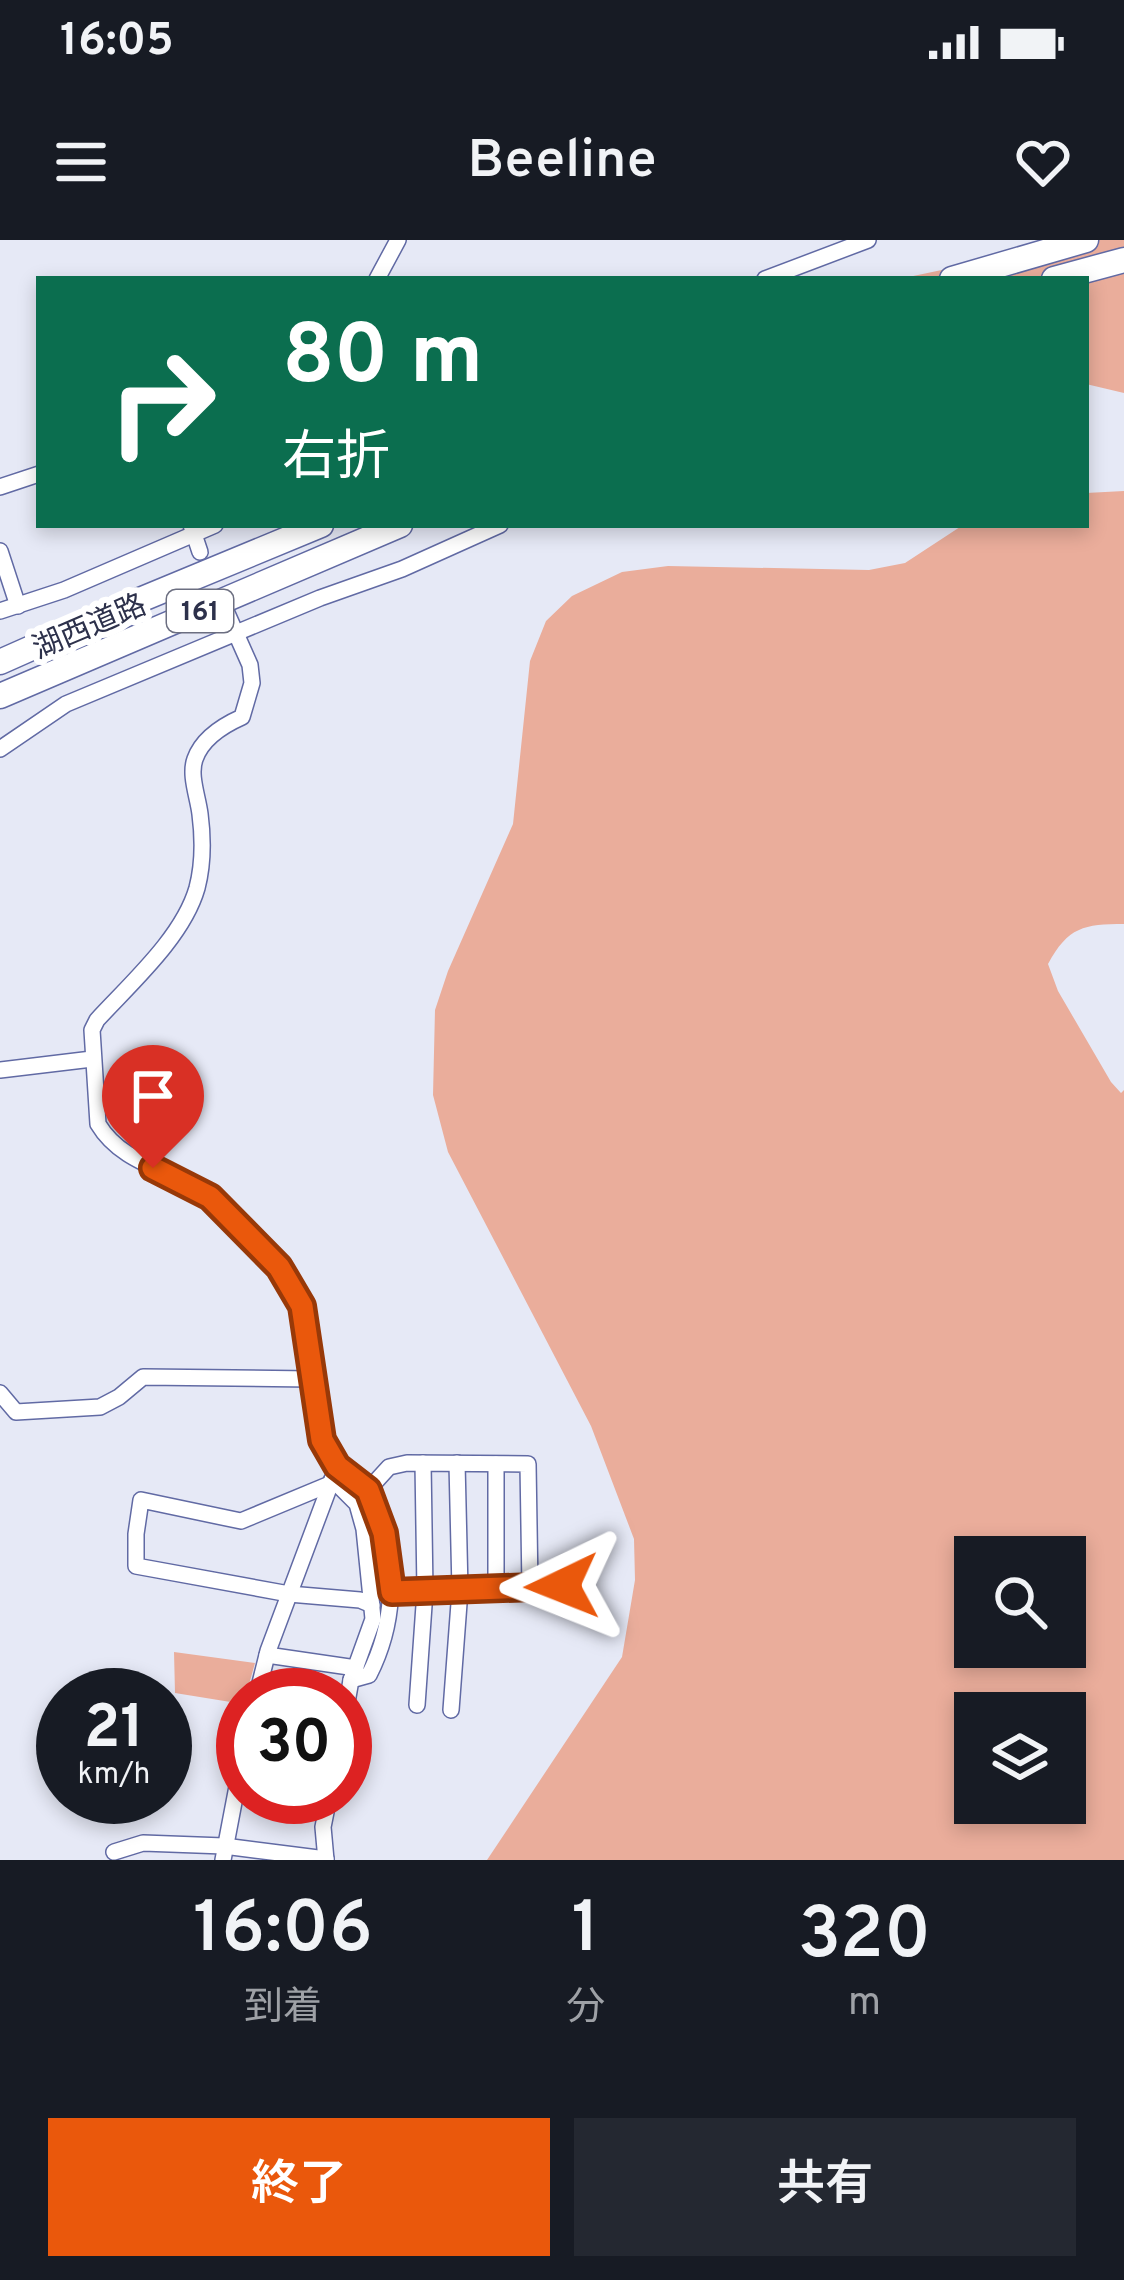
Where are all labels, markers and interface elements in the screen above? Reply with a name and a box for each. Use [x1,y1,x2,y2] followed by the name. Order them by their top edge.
[60,14,174,71] text: 16:05
[467,128,657,197] text: Beeline
[48,129,114,195] icon: menu
[1010,129,1076,195] icon: heart
[282,307,483,413] text: 80 m
[84,324,240,480] icon: right
[282,426,390,495] text: 右折
[28,588,152,669] street label: 湖西道路
[167,590,233,632] road number: 161
[102,1045,204,1168] pin
[120,1063,186,1129] icon: arrive
[499,1523,625,1649] position arrow
[954,1536,1086,1824] map controls
[954,1536,1086,1668] button: search
[216,1668,372,1824] speed limit sign: 30
[954,1692,1086,1824] button: layers
[84,1693,144,1769] text: 21
[78,1757,150,1794] text: km/h
[193,1886,373,1978] text: 16:06
[571,1886,600,1978] text: 1
[798,1892,931,1984] text: 320
[848,1980,881,2029] text: m
[244,1985,322,2034] text: 到着
[566,1985,605,2034] text: 分
[48,2118,550,2256] button: 終了
[574,2118,1076,2256] button: 共有

